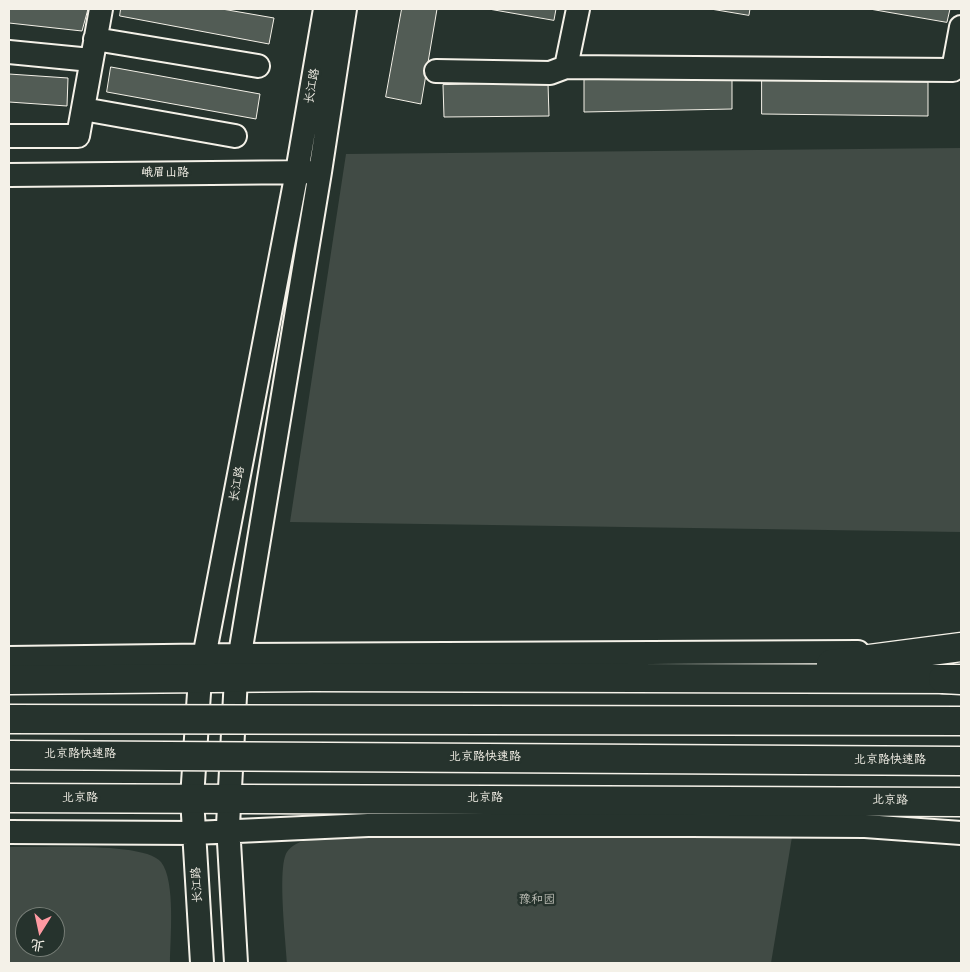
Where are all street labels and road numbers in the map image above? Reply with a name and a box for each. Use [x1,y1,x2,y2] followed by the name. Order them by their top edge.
[302,67,322,105] street label: 长江路
[141,166,189,180] street label: 峨眉山路
[226,465,248,503] street label: 长江路
[44,747,116,761] street label: 北京路快速路
[449,750,521,764] street label: 北京路快速路
[854,753,926,767] street label: 北京路快速路
[62,791,98,805] street label: 北京路
[467,791,503,805] street label: 北京路
[872,792,908,808] street label: 北京路
[189,867,205,903] street label: 长江路

